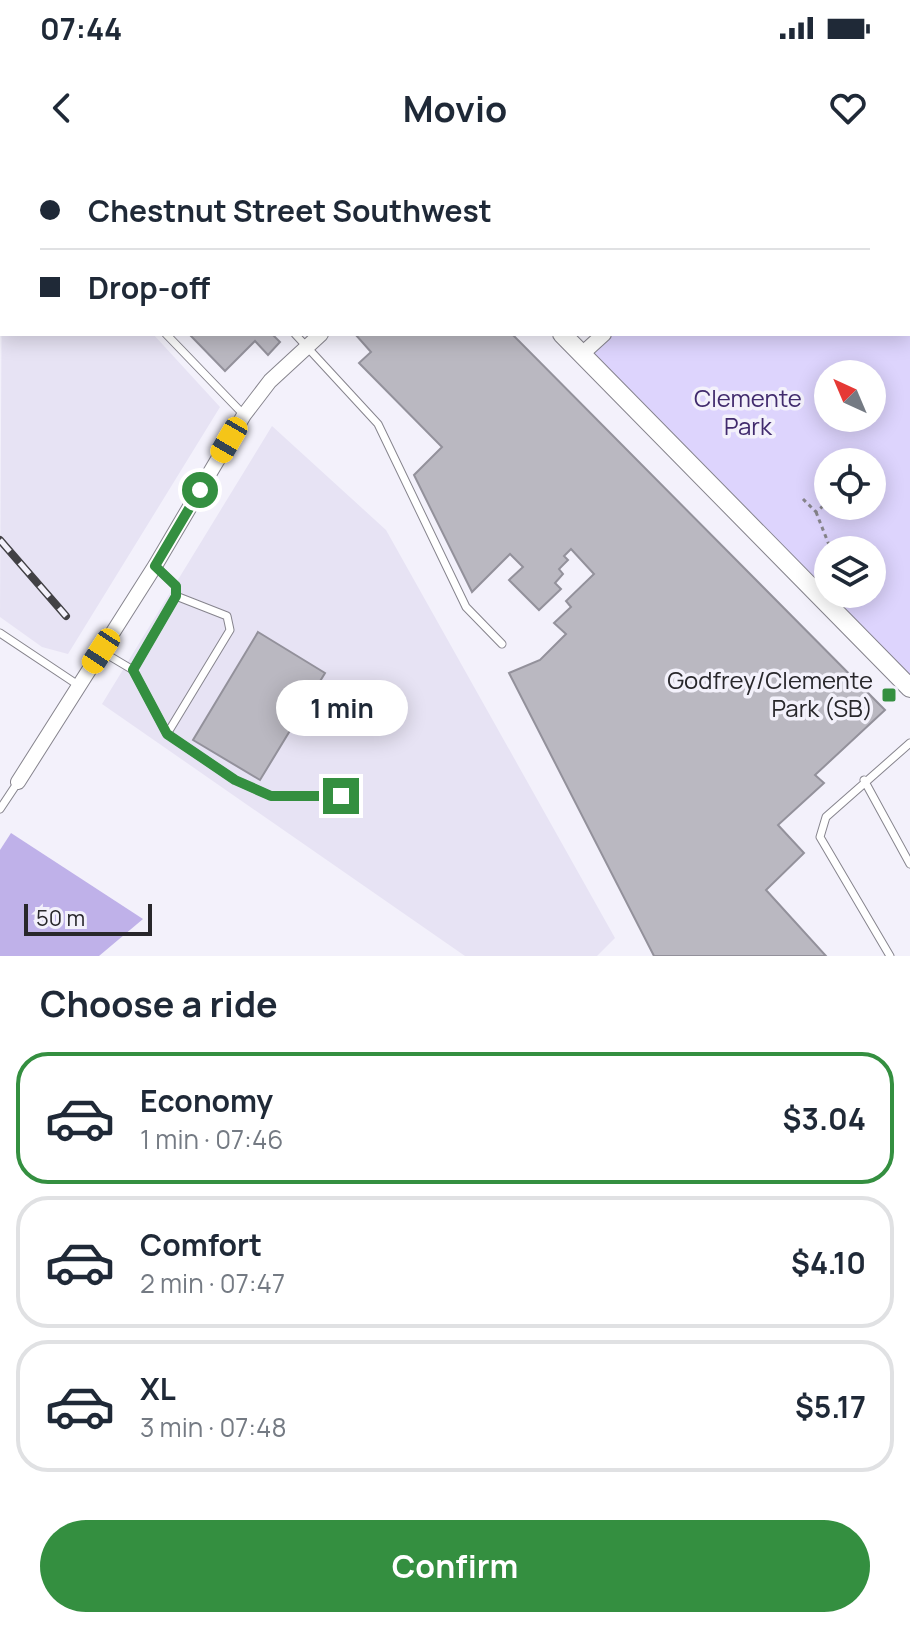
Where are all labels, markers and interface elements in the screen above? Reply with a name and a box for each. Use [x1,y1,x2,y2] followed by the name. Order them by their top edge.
[40,8,122,49] text: 07:44
[403,84,507,133] text: Movio
[40,86,84,130] icon: back
[826,86,870,130] icon: heart
[88,190,492,231] text: Chestnut Street Southwest
[88,267,210,308] text: Drop-off
[814,360,886,432] north arrow
[814,360,886,608] map controls
[694,381,802,442] park label: Clemente Park
[207,413,251,467] car
[814,448,886,520] button: locate
[182,472,218,508] route start
[814,536,886,608] button: layers
[78,624,124,678] car
[667,663,873,724] place label: Godfrey/Clemente Park (SB)
[275,680,407,736] callout: 1 min
[880,686,898,704] marker: Godfrey/Clemente Park (SB)
[310,690,374,726] text: 1 min
[323,778,359,814] route end
[24,900,152,936] scale bar
[36,903,85,933] text: 50 m
[40,979,278,1028] text: Choose a ride
[140,1080,273,1121] text: Economy
[44,1082,116,1154] icon: car
[783,1098,866,1139] text: $3.04
[140,1121,283,1157] text: 1 min · 07:46
[140,1224,262,1265] text: Comfort
[44,1226,116,1298] icon: car
[791,1242,866,1283] text: $4.10
[140,1265,285,1301] text: 2 min · 07:47
[140,1368,176,1409] text: XL
[44,1370,116,1442] icon: car
[795,1386,866,1427] text: $5.17
[140,1409,287,1445] text: 3 min · 07:48
[40,1520,870,1612] button: Confirm

